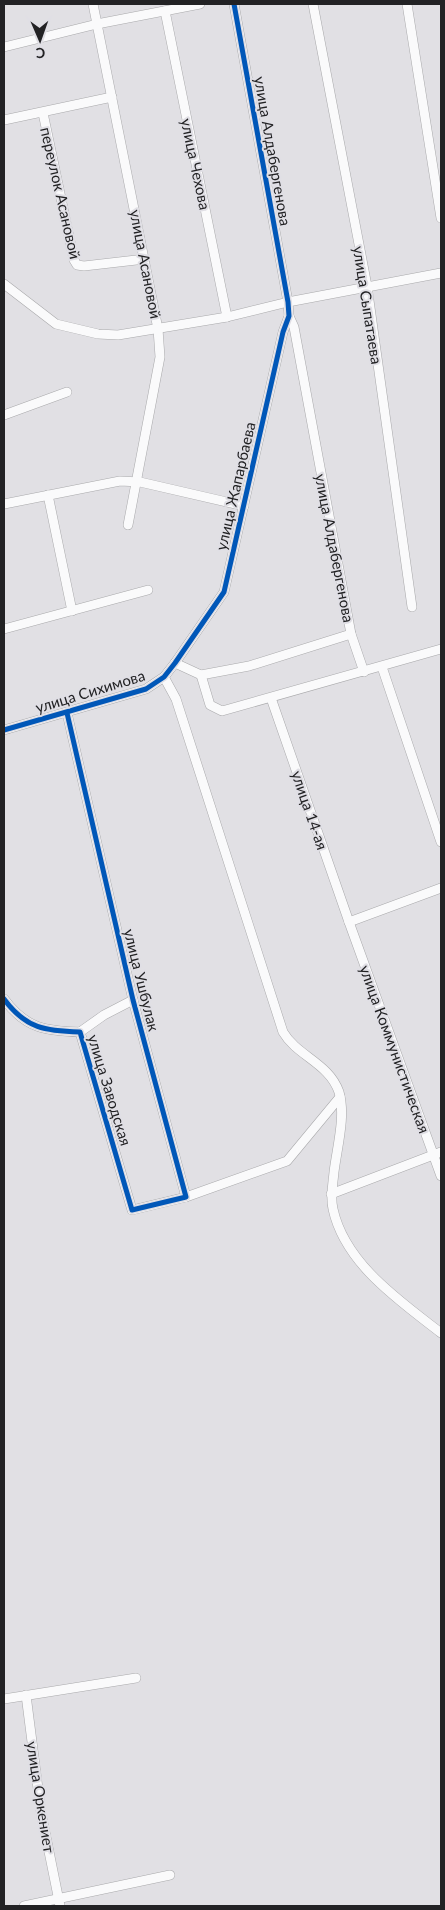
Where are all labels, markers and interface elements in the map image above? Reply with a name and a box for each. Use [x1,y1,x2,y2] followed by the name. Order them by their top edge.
[15,15,65,65] north arrow
[35,45,45,62] text: С
[251,75,295,227] street label: улица Алдабергенова
[178,117,214,211] street label: улица Чехова
[37,125,85,261] street label: переулок Асановой
[127,208,165,320] street label: улица Асановой
[350,245,386,365] street label: улица Сыпатаева
[211,420,259,552] street label: улица Жапарбаева
[312,472,358,624] street label: улица Алдабергенова
[33,666,147,716] street label: улица Сихимова
[288,768,332,852] street label: улица 14-ая
[121,927,163,1033] street label: улица Ушбулак
[356,962,434,1136] street label: улица Коммунистическая
[85,1032,135,1148] street label: улица Заводская
[23,1740,59,1855] street label: улица Оркениет

